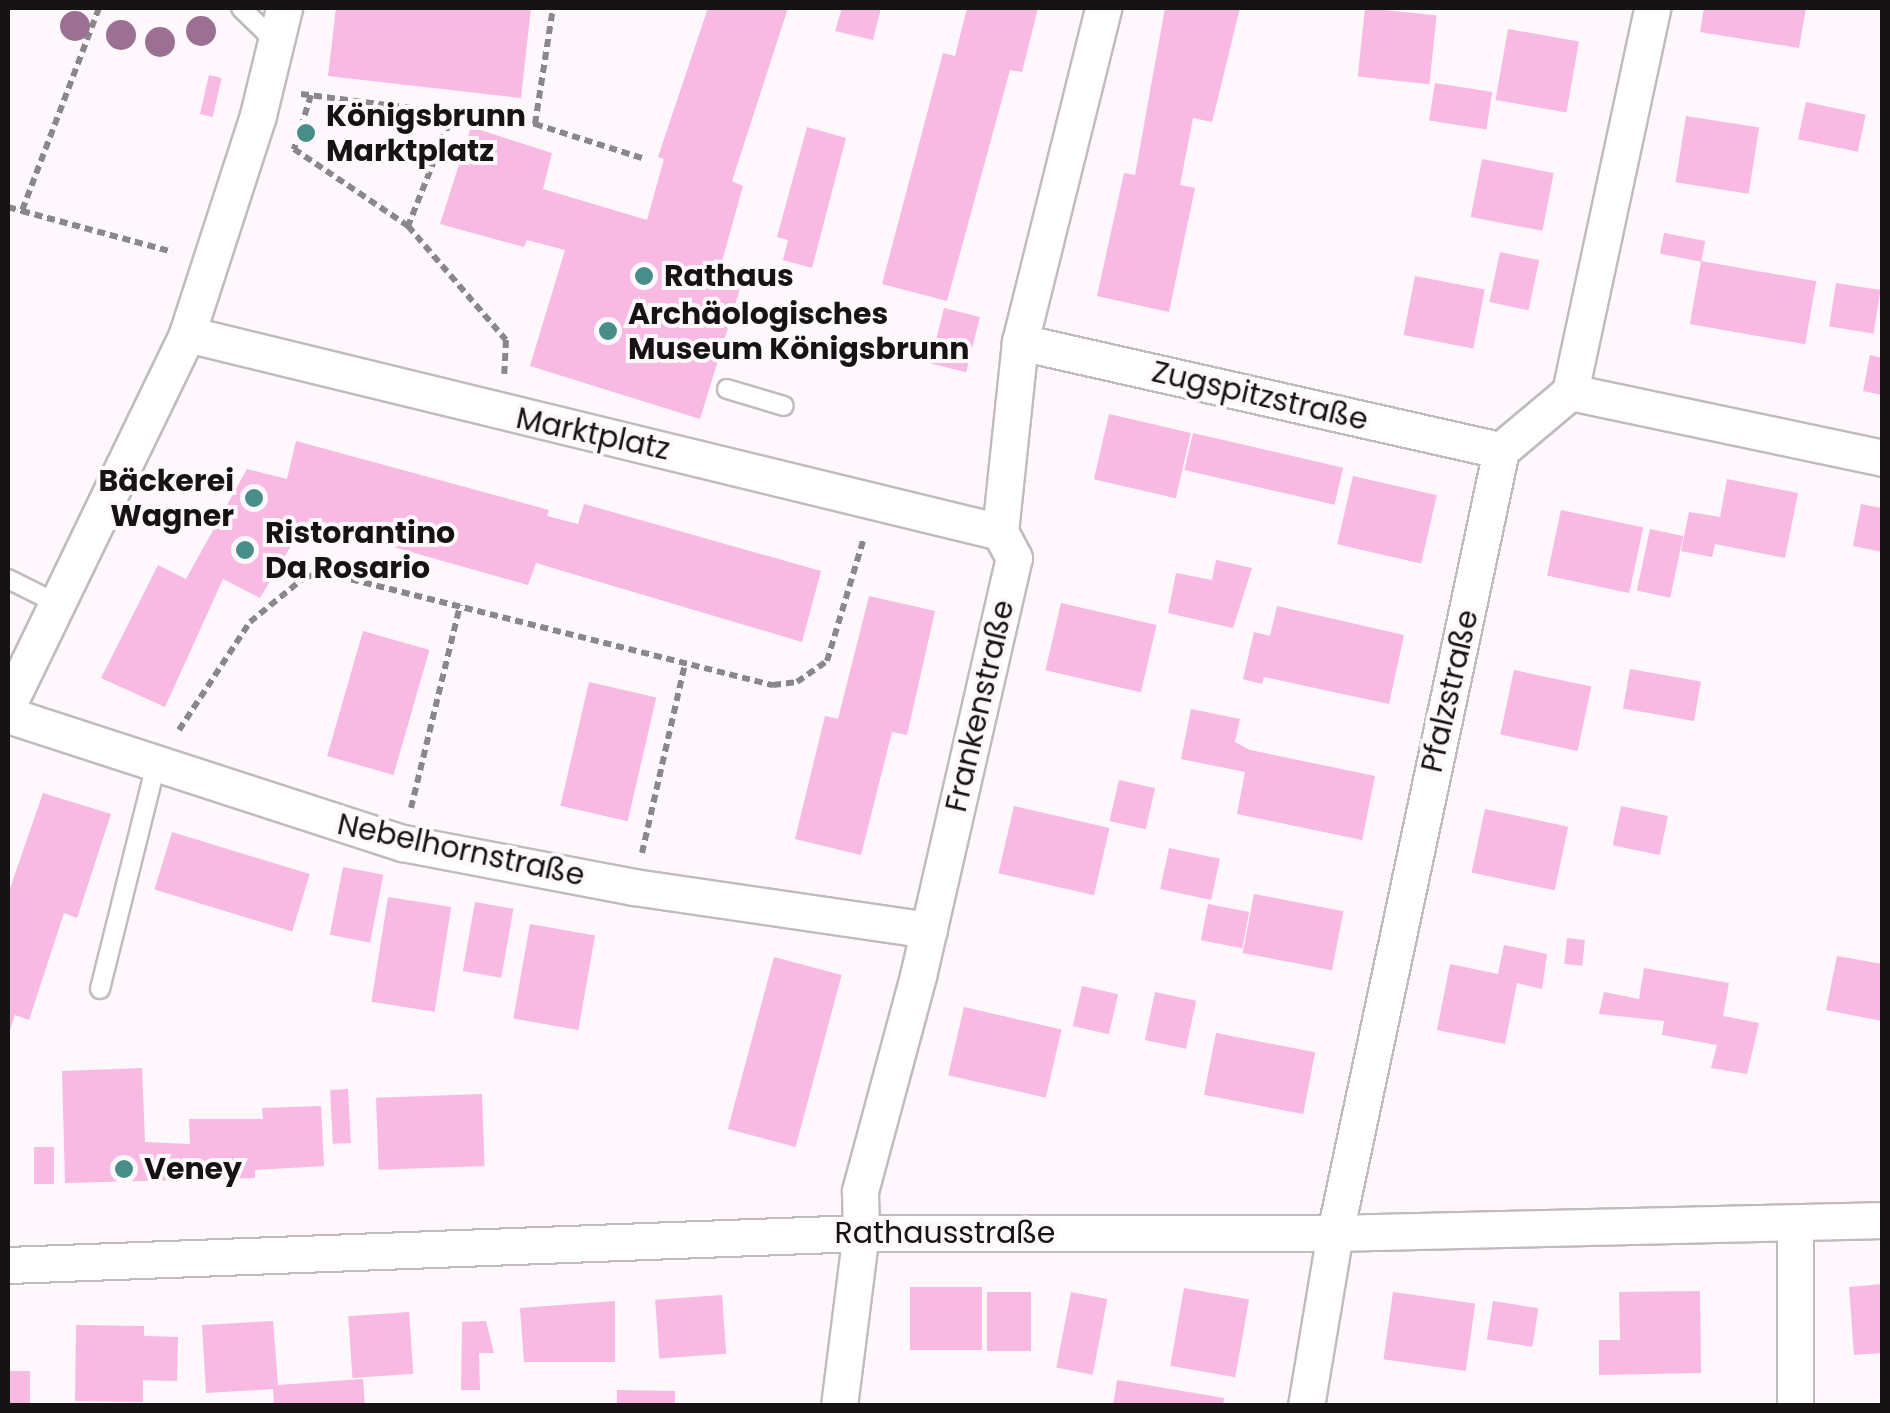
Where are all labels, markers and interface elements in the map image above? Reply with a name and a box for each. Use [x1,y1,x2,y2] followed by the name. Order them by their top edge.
[326,98,526,168] place label: Königsbrunn Marktplatz
[295,122,317,144] marker: Königsbrunn Marktplatz
[664,258,794,294] place label: Rathaus
[633,265,655,287] marker: Rathaus
[628,296,969,366] place label: Archäologisches Museum Königsbrunn
[597,320,619,342] marker: Archäologisches Museum Königsbrunn
[1148,354,1372,438] street label: Zugspitzstraße
[513,400,673,468] street label: Marktplatz
[99,463,234,534] place label: Bäckerei Wagner
[243,487,265,509] marker: Bäckerei Wagner
[265,515,455,586] place label: Ristorantino Da Rosario
[234,539,256,561] marker: Ristorantino Da Rosario
[938,597,1022,815] street label: Frankenstraße
[1414,606,1486,776] street label: Pfalzstraße
[334,806,588,894] street label: Nebelhornstraße
[144,1151,242,1187] place label: Veney
[113,1158,135,1180] marker: Veney
[835,1215,1055,1251] street label: Rathausstraße

